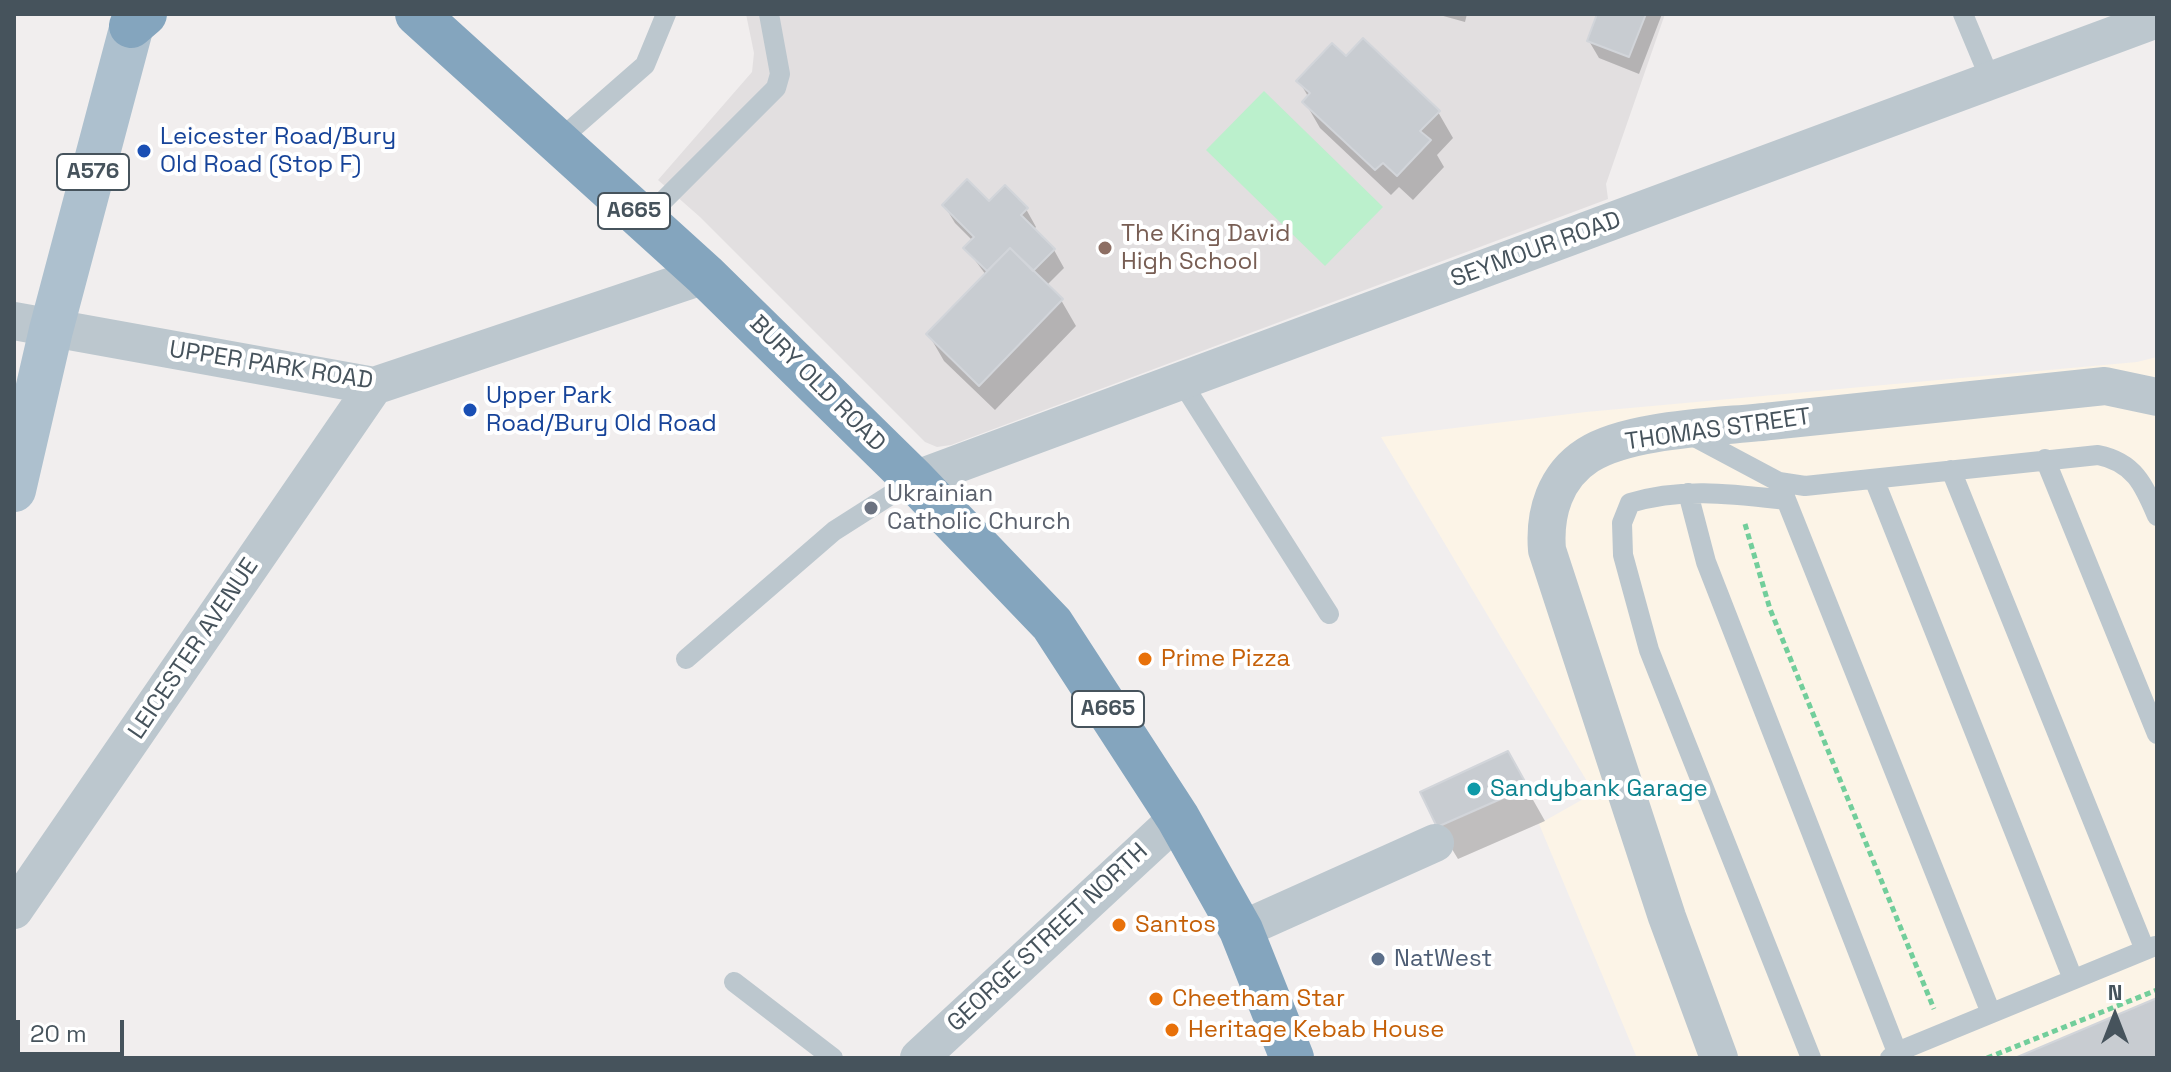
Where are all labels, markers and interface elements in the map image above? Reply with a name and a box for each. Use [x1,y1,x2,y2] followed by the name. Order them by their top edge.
[160,123,396,179] place label: Leicester Road/Bury Old Road (Stop F)
[135,142,153,160] marker: Leicester Road/Bury Old Road (Stop F)
[57,154,129,190] road number: A576
[598,193,670,229] road number: A665
[1447,206,1625,294] street label: SEYMOUR ROAD
[1121,220,1290,276] place label: The King David High School
[1096,239,1114,257] marker: The King David High School
[743,310,891,458] street label: BURY OLD ROAD
[167,336,375,396] street label: UPPER PARK ROAD
[486,382,717,438] place label: Upper Park Road/Bury Old Road
[461,401,479,419] marker: Upper Park Road/Bury Old Road
[1623,403,1813,457] street label: THOMAS STREET
[887,480,1071,536] place label: Ukrainian Catholic Church
[862,499,880,517] marker: Ukrainian Catholic Church
[123,553,265,745] street label: LEICESTER AVENUE
[1161,645,1290,673] place label: Prime Pizza
[1136,650,1154,668] marker: Prime Pizza
[1072,691,1144,727] road number: A665
[1490,775,1708,803] place label: Sandybank Garage
[1465,780,1483,798] marker: Sandybank Garage
[942,838,1154,1038] street label: GEORGE STREET NORTH
[1135,911,1216,939] place label: Santos
[1110,916,1128,934] marker: Santos
[1394,945,1492,973] place label: NatWest
[1369,950,1387,968] marker: NatWest
[2075,976,2155,1056] north arrow
[2108,978,2122,1006] text: N
[1172,985,1345,1013] place label: Cheetham Star
[1147,990,1165,1008] marker: Cheetham Star
[20,1004,128,1054] scale bar
[1188,1016,1444,1044] place label: Heritage Kebab House
[30,1018,87,1049] text: 20 m
[1163,1021,1181,1039] marker: Heritage Kebab House

